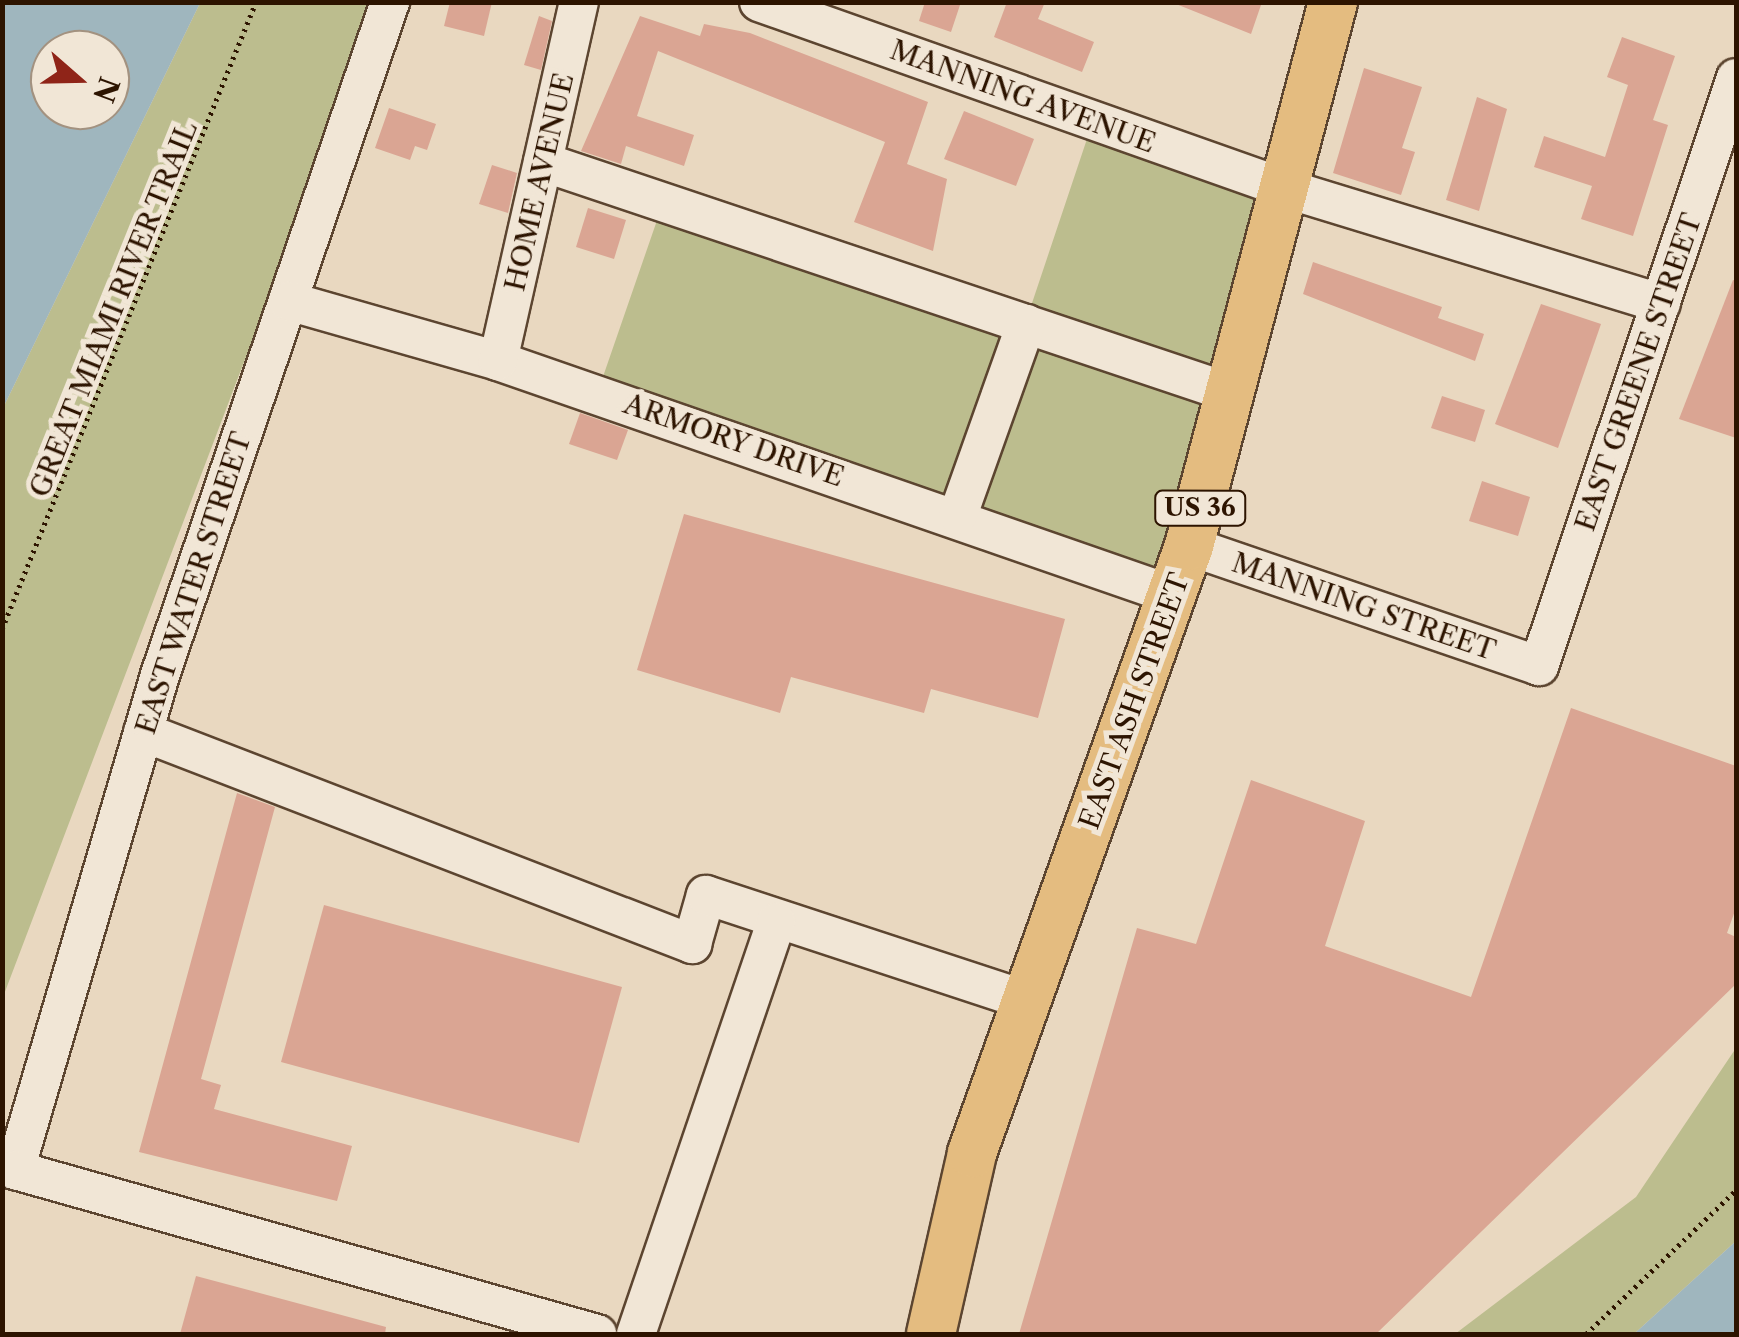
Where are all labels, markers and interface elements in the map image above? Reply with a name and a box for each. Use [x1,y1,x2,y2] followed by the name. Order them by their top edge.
[30,30,130,130] north arrow
[885,32,1161,160] street label: MANNING AVENUE
[497,69,581,295] street label: HOME AVENUE
[86,72,126,107] text: N
[22,115,204,503] street label: GREAT MIAMI RIVER TRAIL
[1568,208,1708,536] street label: EAST GREENE STREET
[619,386,849,494] street label: ARMORY DRIVE
[128,426,258,740] street label: EAST WATER STREET
[1152,488,1248,528] road number: US 36
[1228,545,1500,667] street label: MANNING STREET
[1072,567,1196,835] street label: EAST ASH STREET

